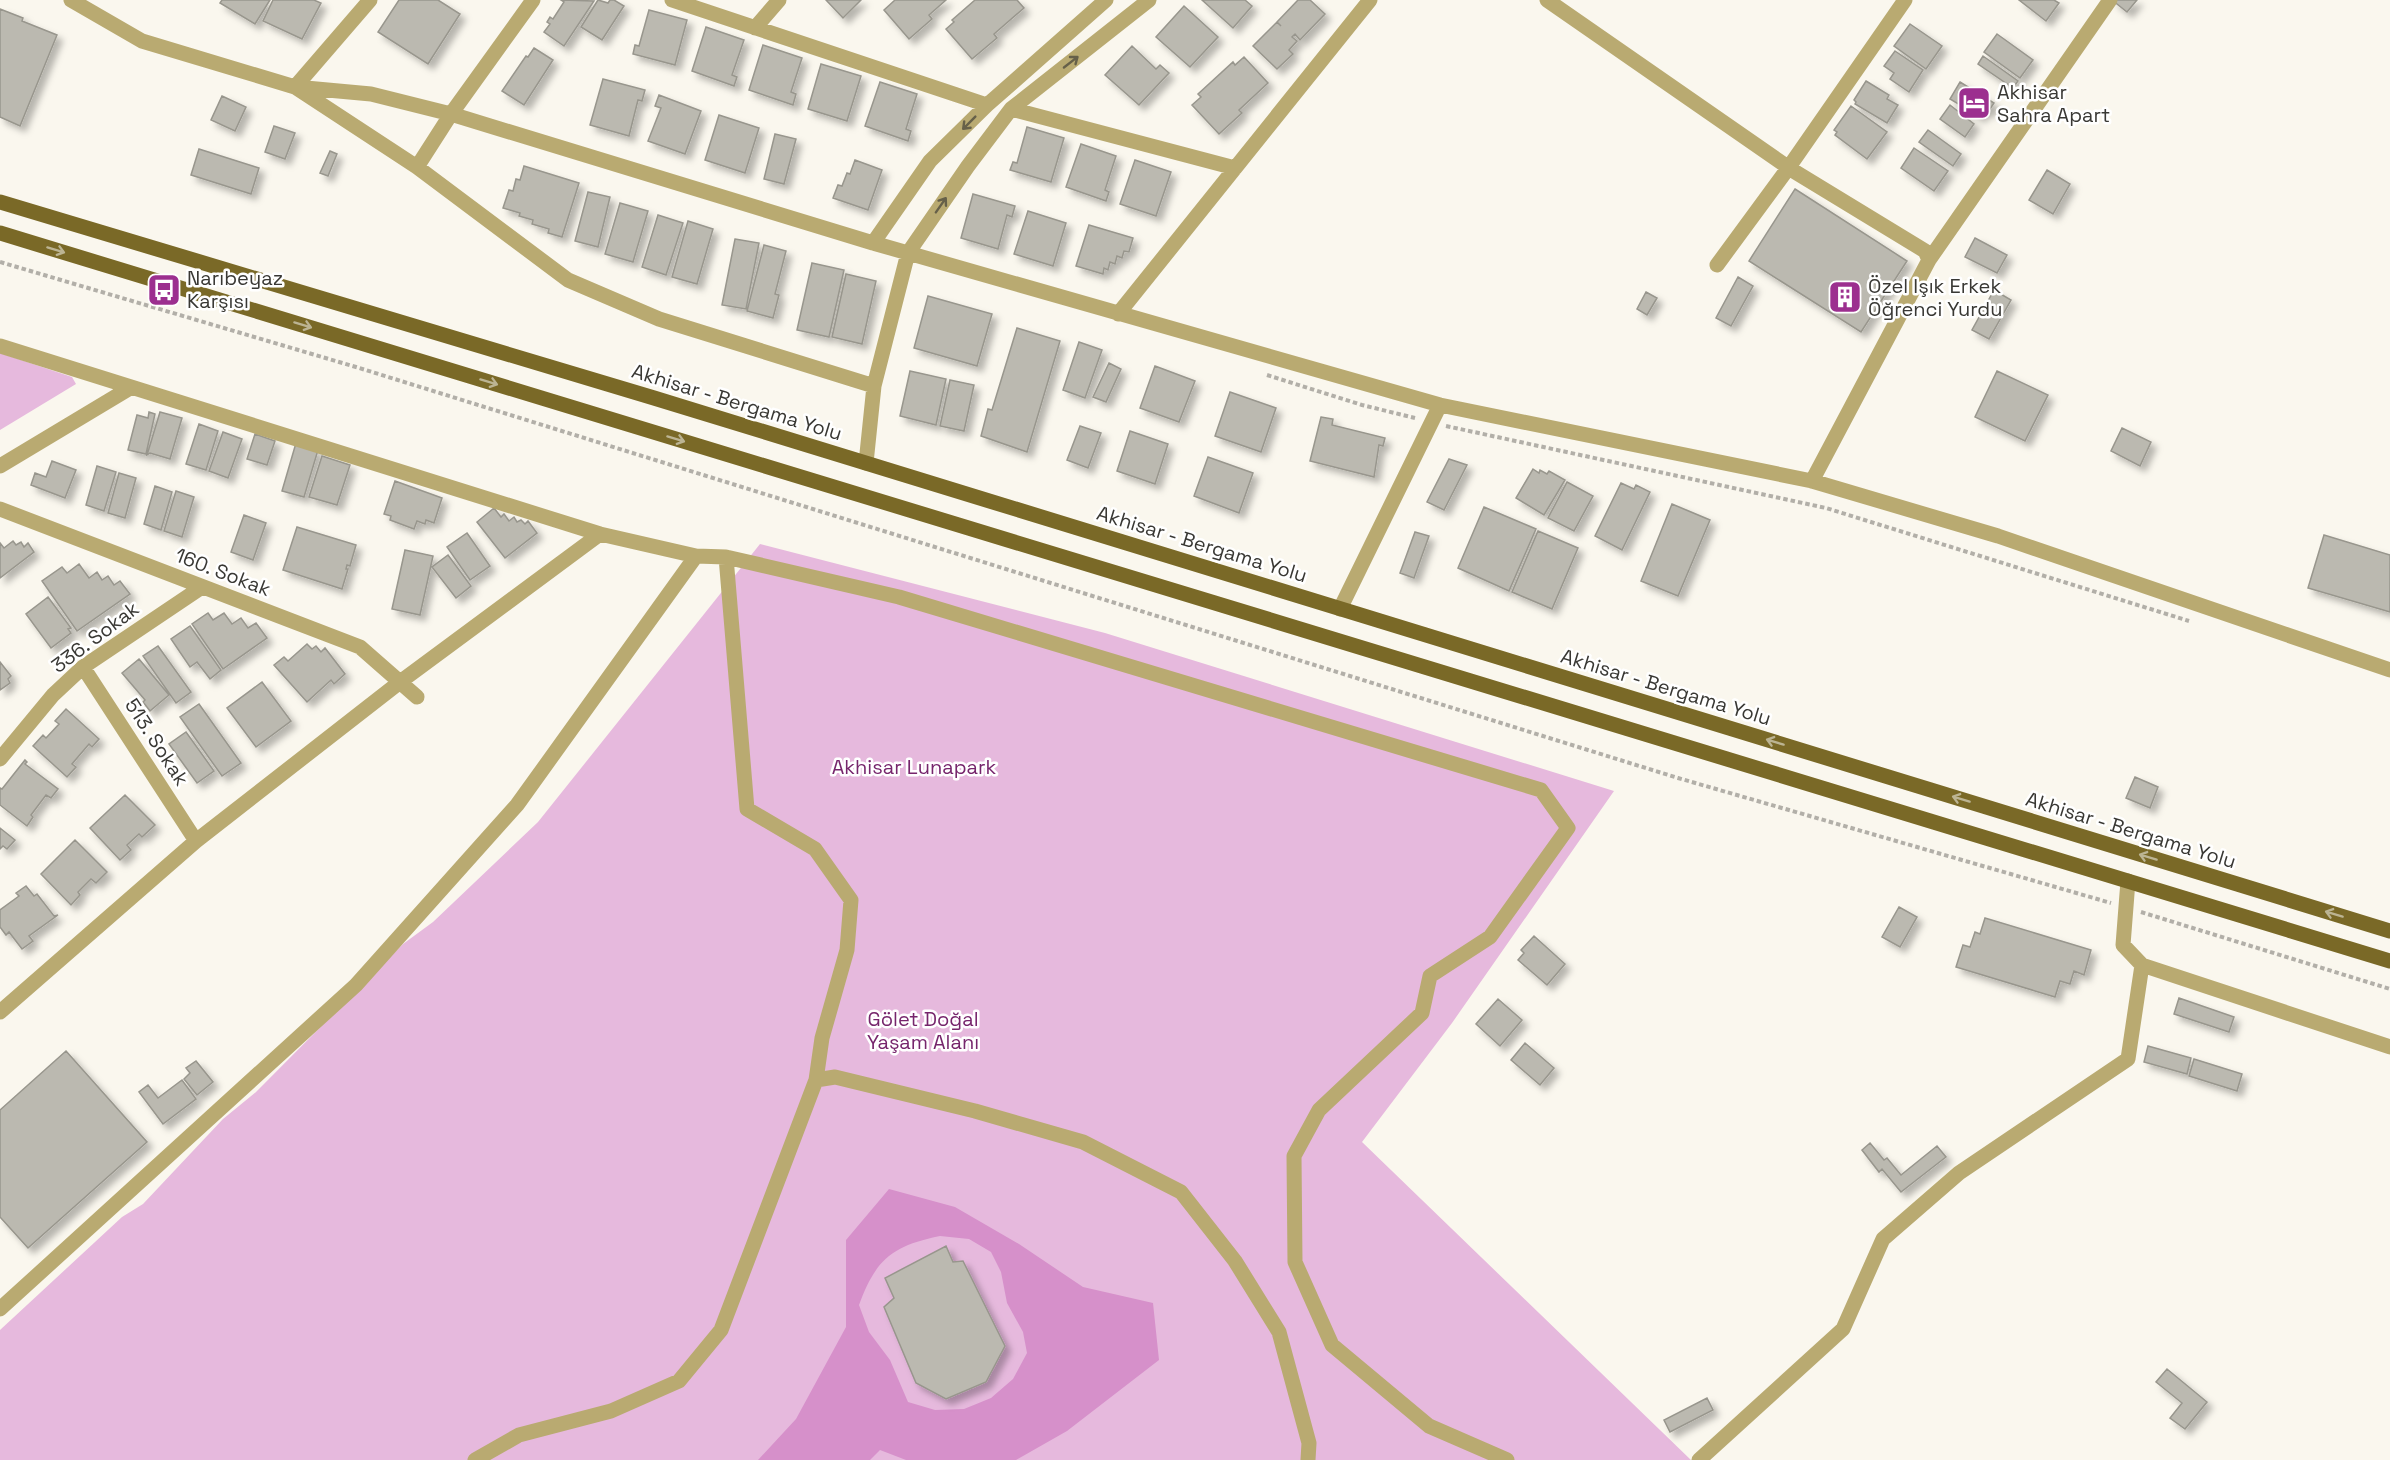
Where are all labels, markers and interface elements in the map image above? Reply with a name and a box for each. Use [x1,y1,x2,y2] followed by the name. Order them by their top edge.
[1063,55,1079,68] one-way arrow
[1997,79,2110,128] place label: Akhisar Sahra Apart
[1956,85,1992,121] hotel icon: Akhisar Sahra Apart
[961,116,976,130] one-way arrow
[935,198,947,214] one-way arrow
[46,245,65,256] one-way arrow
[187,265,283,314] place label: Narıbeyaz Karşısı
[146,272,182,308] bus stop icon: Narıbeyaz Karşısı
[1868,273,2003,322] place label: Özel Işık Erkek Öğrenci Yurdu
[1827,279,1863,315] building icon: Özel Işık Erkek Öğrenci Yurdu
[293,320,312,331] one-way arrow
[629,358,845,446] street label: Akhisar - Bergama Yolu
[479,377,498,388] one-way arrow
[666,434,685,445] one-way arrow
[1094,500,1310,588] street label: Akhisar - Bergama Yolu
[172,542,275,602] street label: 160. Sokak
[46,595,144,678] street label: 336. Sokak
[1558,643,1774,731] street label: Akhisar - Bergama Yolu
[119,693,195,791] street label: 513. Sokak
[1766,736,1785,747] one-way arrow
[832,754,997,780] park label: Akhisar Lunapark
[2023,786,2239,874] street label: Akhisar - Bergama Yolu
[1952,793,1971,804] one-way arrow
[2139,851,2158,862] one-way arrow
[2325,908,2344,919] one-way arrow
[867,1006,979,1055] park label: Gölet Doğal Yaşam Alanı

